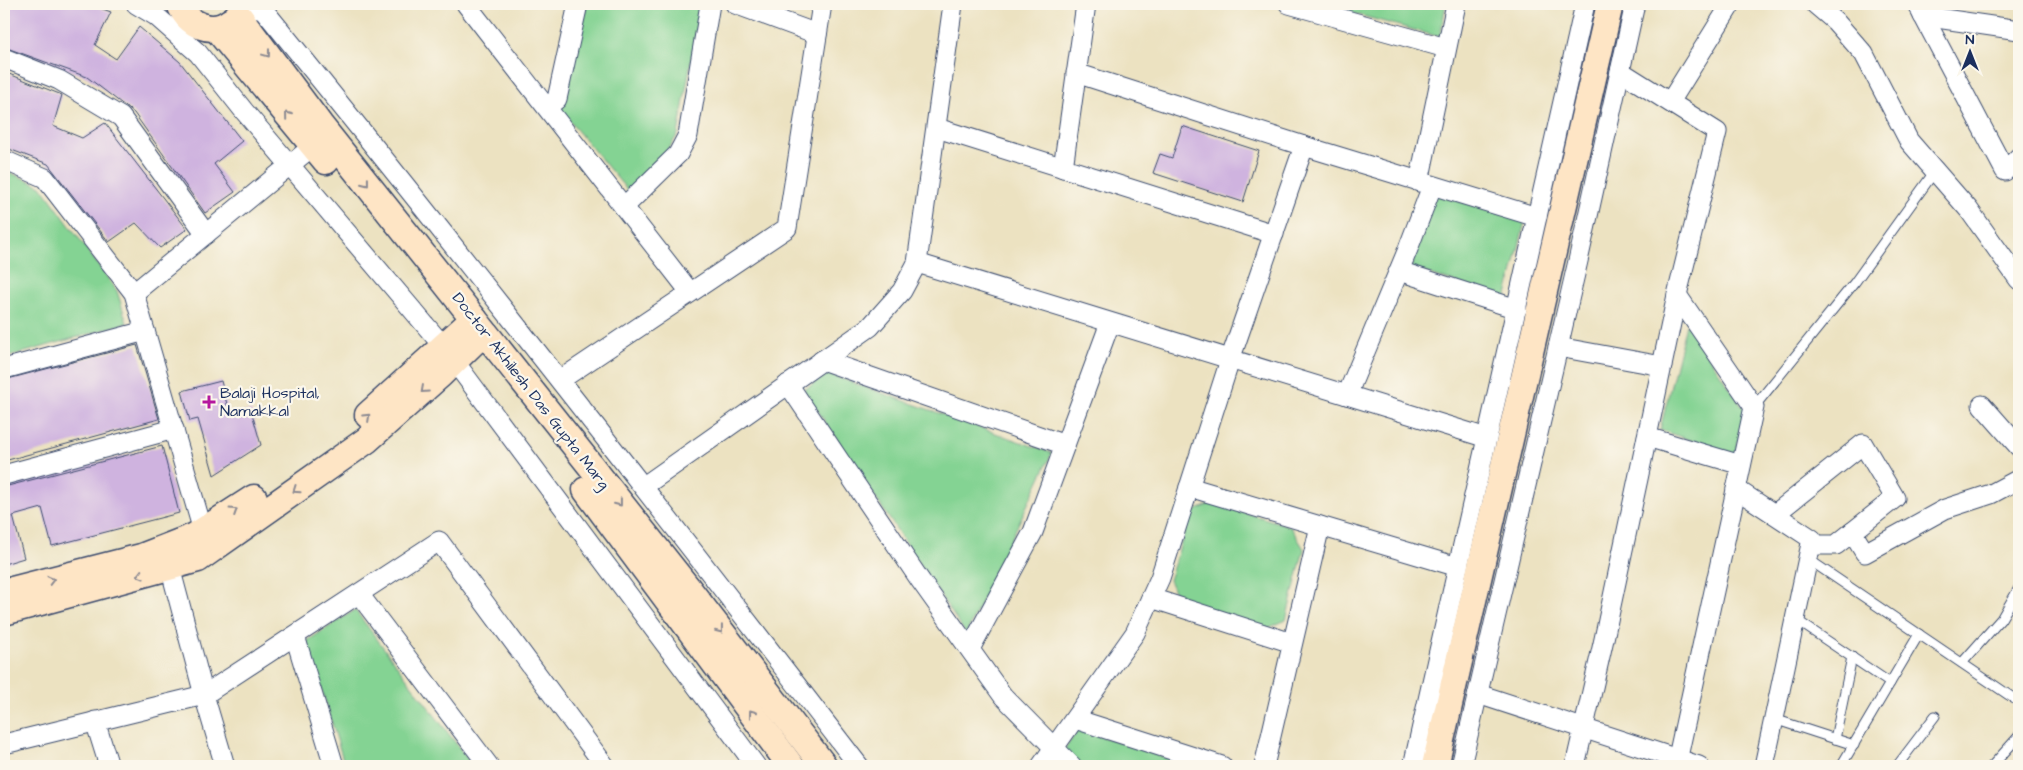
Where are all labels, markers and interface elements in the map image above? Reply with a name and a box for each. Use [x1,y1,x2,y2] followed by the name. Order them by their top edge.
[1946,28,1996,78] north arrow
[1966,30,1975,50] text: N
[262,48,270,57] one-way arrow
[284,111,293,120] one-way arrow
[361,177,369,186] one-way arrow
[446,288,615,495] street label: Doctor Akhilesh Das Gupta Marg
[220,382,320,422] place label: Balaji Hospital, Namakkal
[420,384,429,393] one-way arrow
[202,395,216,409] marker: Balaji Hospital, Namakkal
[361,414,370,423] one-way arrow
[292,484,302,493] one-way arrow
[613,497,621,506] one-way arrow
[229,507,238,517] one-way arrow
[136,569,144,579] one-way arrow
[47,575,55,586] one-way arrow
[714,624,722,633] one-way arrow
[749,709,758,719] one-way arrow

